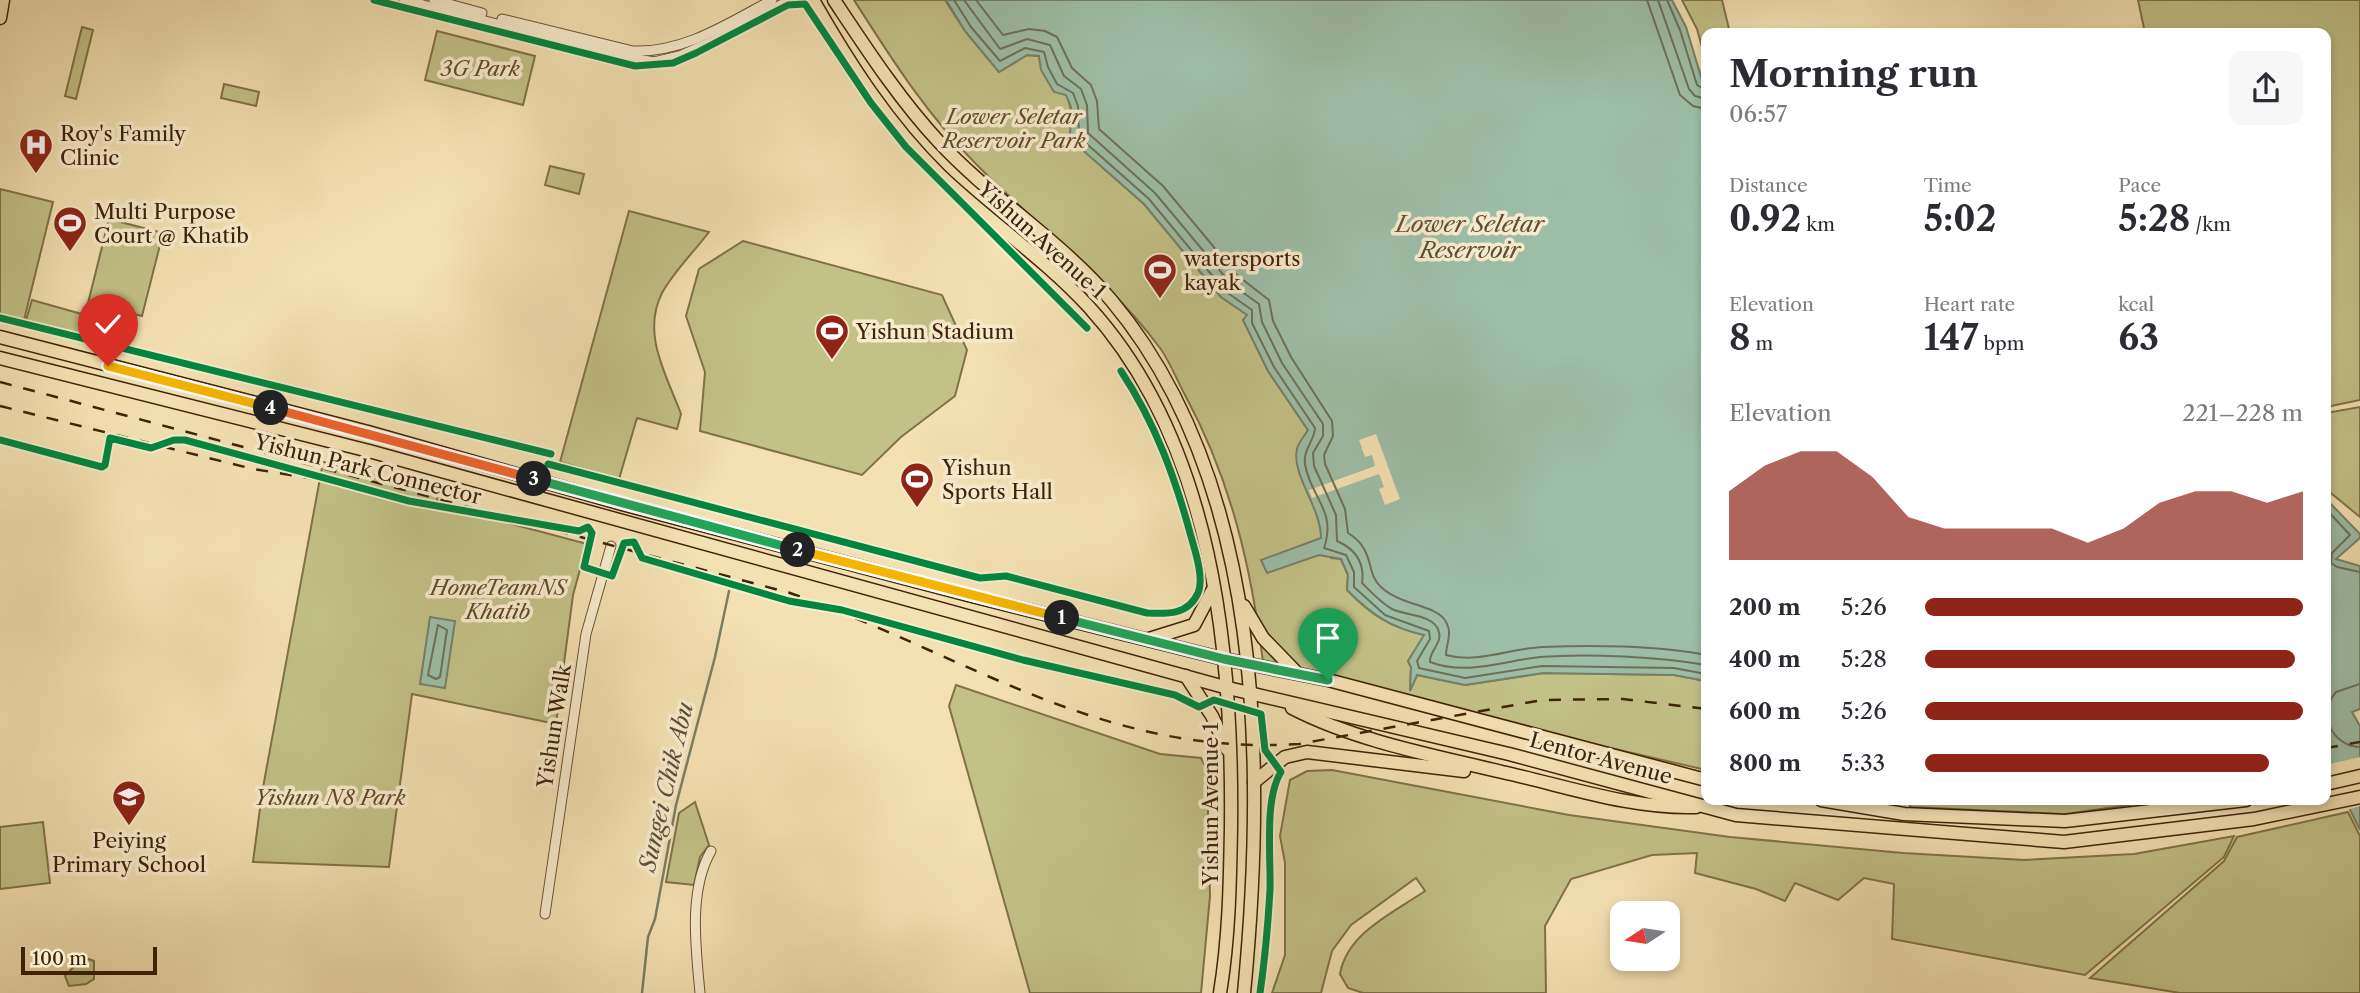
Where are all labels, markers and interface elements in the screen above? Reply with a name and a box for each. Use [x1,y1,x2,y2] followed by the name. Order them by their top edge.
[1729,50,1978,97] text: Morning run
[2229,51,2303,125] button: share
[440,56,520,81] park label: 3G Park
[1729,100,1787,128] text: 06:57
[940,104,1086,153] park label: Lower Seletar Reservoir Park
[60,121,186,170] place label: Roy's Family Clinic
[17,126,55,175] hospital icon: Roy's Family Clinic
[1729,174,1808,197] text: Distance
[1924,174,1972,197] text: Time
[2118,174,2161,197] text: Pace
[972,175,1111,304] street label: Yishun Avenue 1
[1729,197,1801,240] text: 0.92
[1924,197,1996,240] text: 5:02
[2118,197,2190,240] text: 5:28
[94,199,249,248] place label: Multi Purpose Court @ Khatib
[51,204,89,253] sports icon: Multi Purpose Court @ Khatib
[1394,210,1546,264] water label: Lower Seletar Reservoir
[1801,213,1835,236] text: km
[2190,213,2231,236] text: /km
[1183,246,1300,295] place label: watersports kayak
[1141,251,1179,300] sports icon: watersports kayak
[1729,293,1814,316] text: Elevation
[1924,293,2015,316] text: Heart rate
[2118,293,2154,316] text: kcal
[78,294,138,366] pin
[89,305,127,343] icon: check
[813,312,851,361] sports icon: Yishun Stadium
[1729,316,1751,359] text: 8
[1924,316,1978,359] text: 147
[2118,316,2159,359] text: 63
[855,319,1014,344] place label: Yishun Stadium
[1751,332,1773,355] text: m
[1978,332,2024,355] text: bpm
[254,390,288,426] pin: 4
[265,396,276,419] text: 4
[1729,399,1832,427] text: Elevation
[2182,399,2303,427] text: 221–228 m
[251,428,484,509] street label: Yishun Park Connector
[941,455,1053,504] place label: Yishun Sports Hall
[898,460,936,509] sports icon: Yishun Sports Hall
[516,462,552,496] pin: 3
[528,467,539,490] text: 3
[780,532,816,568] pin: 2
[792,538,803,561] text: 2
[428,575,568,624] park label: HomeTeamNS Khatib
[1729,593,1801,621] text: 200 m
[1841,593,1887,621] text: 5:26
[1044,600,1080,636] pin: 1
[1057,606,1066,629] text: 1
[1298,608,1358,680] pin
[1309,619,1347,657] icon: arrive
[1729,645,1801,673] text: 400 m
[1841,645,1887,673] text: 5:28
[532,661,576,791] street label: Yishun Walk
[1729,697,1801,725] text: 600 m
[1841,697,1887,725] text: 5:26
[633,699,699,876] water label: Sungei Chik Abu
[1198,722,1223,887] street label: Yishun Avenue 1
[1527,727,1675,789] street label: Lentor Avenue
[1729,749,1801,777] text: 800 m
[1841,749,1885,777] text: 5:33
[110,778,148,827] school or university icon: Peiying Primary School
[254,785,406,810] park label: Yishun N8 Park
[52,828,206,877] place label: Peiying Primary School
[1610,901,1680,971] north arrow
[1610,901,1680,971] map controls
[21,944,158,976] scale bar
[32,947,87,970] text: 100 m

